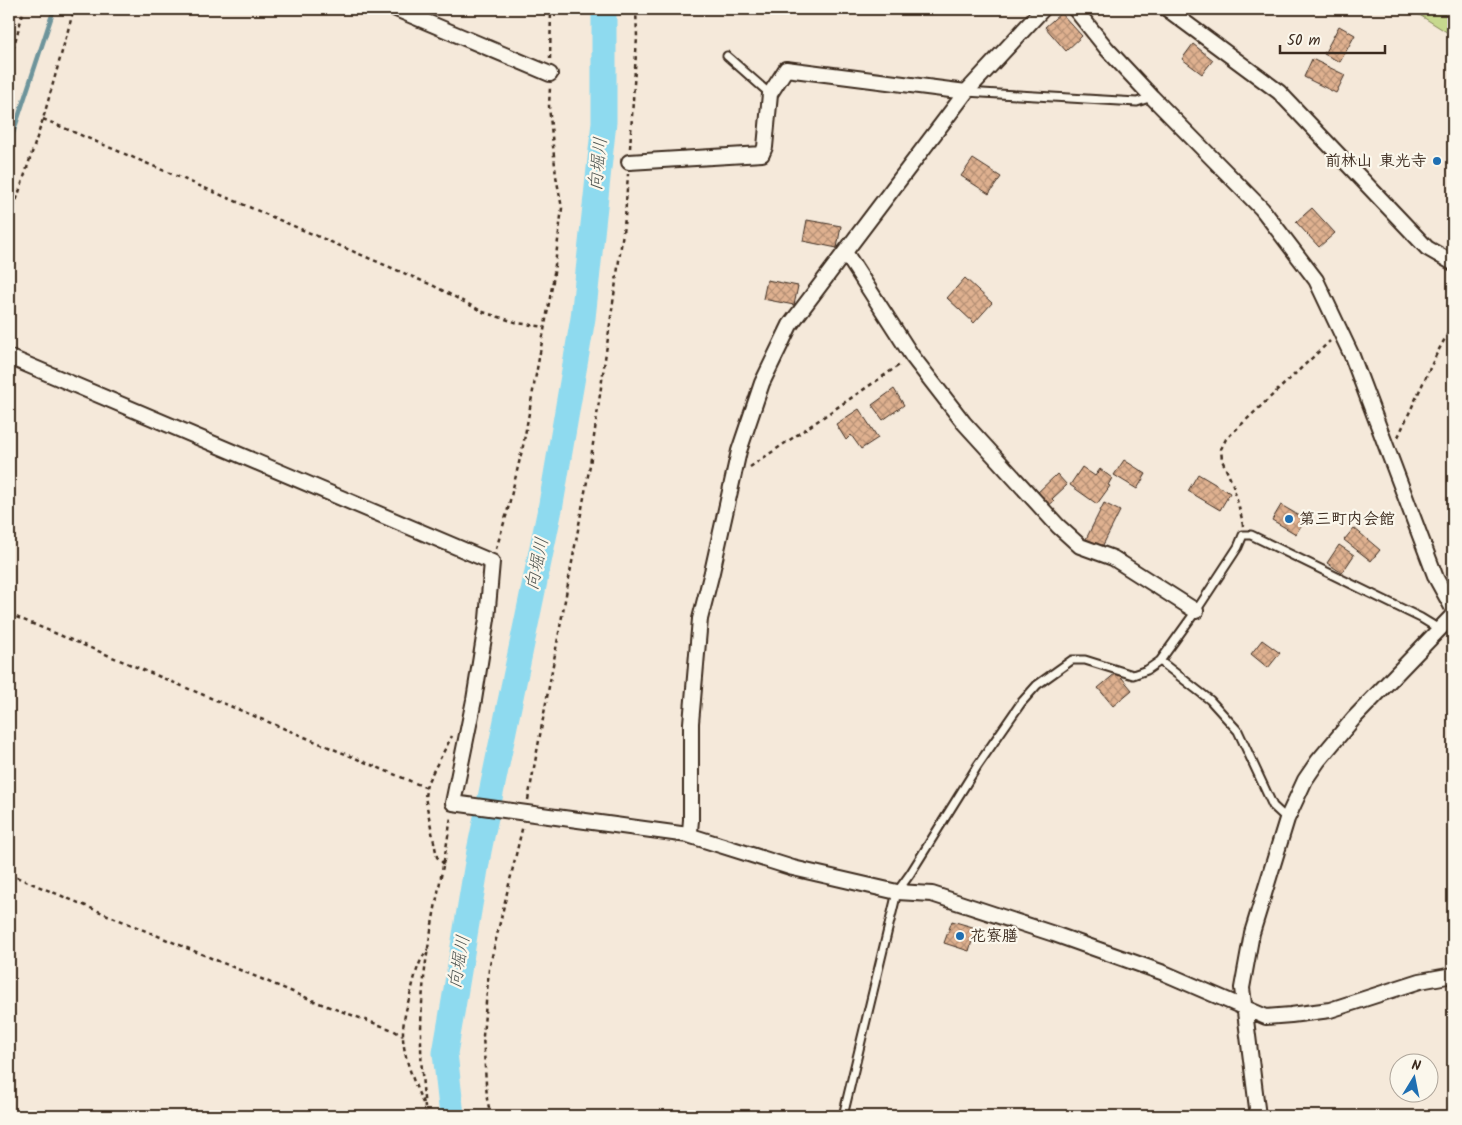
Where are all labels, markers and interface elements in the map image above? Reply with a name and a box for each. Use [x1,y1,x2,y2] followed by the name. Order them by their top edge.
[1280,22,1384,54] scale bar
[1287,29,1321,53] text: 50 m
[582,136,616,192] water label: 向堀川
[1325,149,1427,174] place label: 前林山 東光寺
[1431,155,1443,167] marker: 前林山 東光寺
[1299,507,1395,532] place label: 第三町内会館
[1283,513,1295,525] marker: 第三町内会館
[518,535,558,593] water label: 向堀川
[970,924,1018,949] place label: 花寮膳
[954,930,966,942] marker: 花寮膳
[441,933,479,991] water label: 向堀川
[1390,1052,1440,1102] north arrow
[1410,1055,1423,1078] text: N

